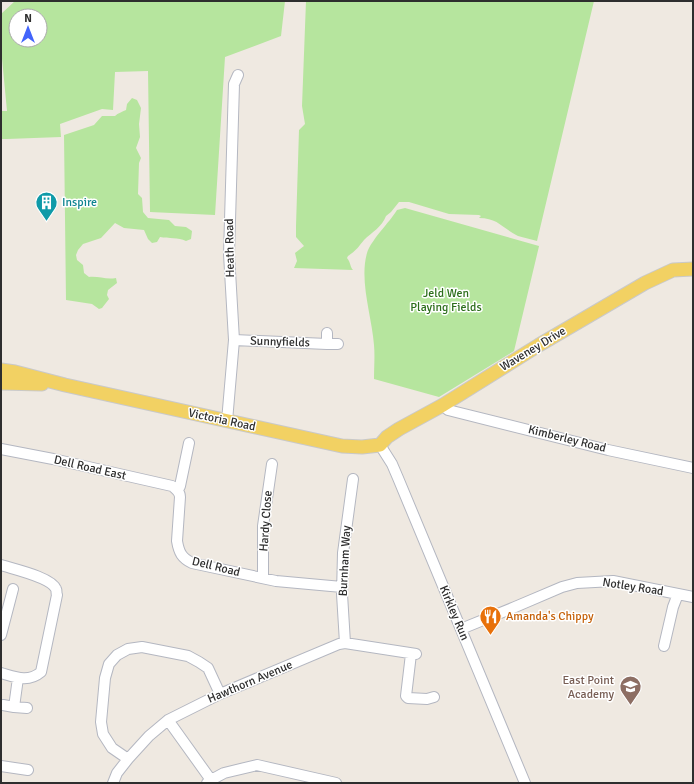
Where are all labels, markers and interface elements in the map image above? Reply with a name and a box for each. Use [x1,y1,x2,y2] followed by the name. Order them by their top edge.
[8,8,48,48] north arrow
[24,12,32,25] text: N
[33,189,59,222] building icon: Inspire
[62,195,97,210] place label: Inspire
[222,218,238,278] street label: Heath Road
[410,286,482,315] park label: Jeld Wen Playing Fields
[497,323,569,375] street label: Waveney Drive
[250,333,310,351] street label: Sunnyfields
[187,406,257,434] street label: Victoria Road
[526,422,608,456] street label: Kimberley Road
[52,452,128,484] street label: Dell Road East
[256,490,276,552] street label: Hardy Close
[336,525,354,597] street label: Burnham Way
[190,554,242,580] street label: Dell Road
[601,575,665,599] street label: Notley Road
[436,583,472,643] street label: Kirkley Run
[477,603,503,636] restaurant icon: Amanda's Chippy
[506,609,594,624] place label: Amanda's Chippy
[205,657,295,707] street label: Hawthorn Avenue
[562,673,614,702] place label: East Point Academy
[617,674,643,707] school or university icon: East Point Academy

